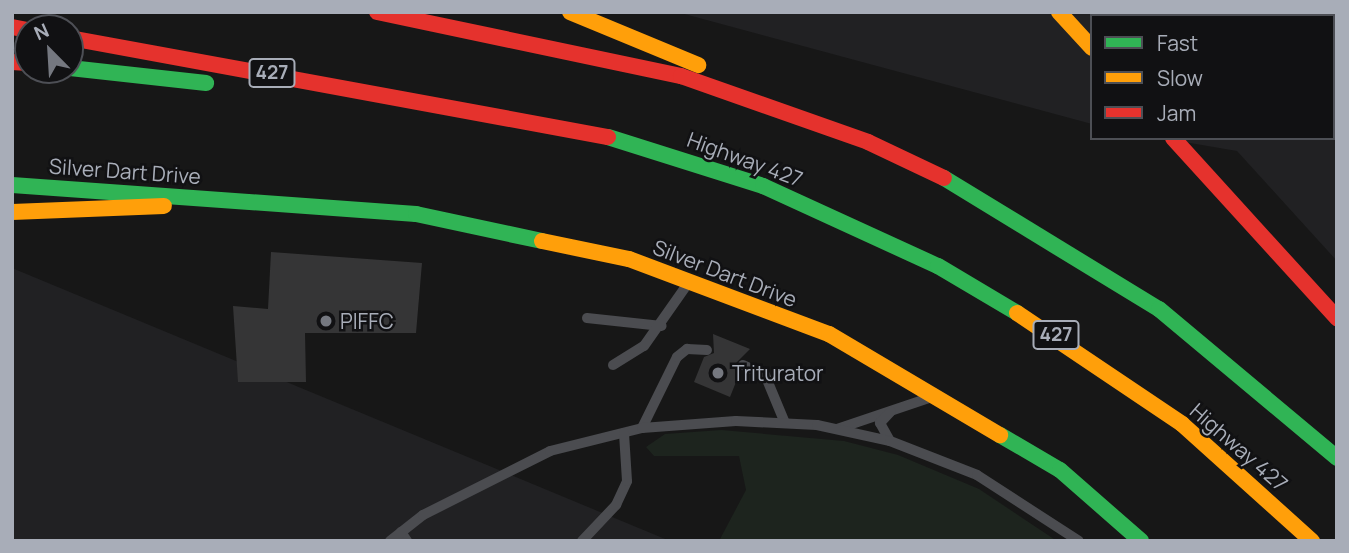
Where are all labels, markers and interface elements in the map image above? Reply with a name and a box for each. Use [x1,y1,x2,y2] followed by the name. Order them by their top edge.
[14,14,84,84] north arrow
[1090,14,1335,140] legend
[30,17,53,46] text: N
[1157,29,1198,57] text: Fast
[247,58,296,88] road number: 427
[1157,64,1203,92] text: Slow
[1157,99,1196,127] text: Jam
[684,126,806,192] street label: Highway 427
[48,153,202,189] street label: Silver Dart Drive
[649,234,801,312] street label: Silver Dart Drive
[340,308,394,334] place label: PIFFC
[318,313,334,329] marker: PIFFC
[1032,320,1080,350] road number: 427
[732,360,824,386] place label: Triturator
[710,365,726,381] marker: Triturator
[1185,398,1293,496] street label: Highway 427

